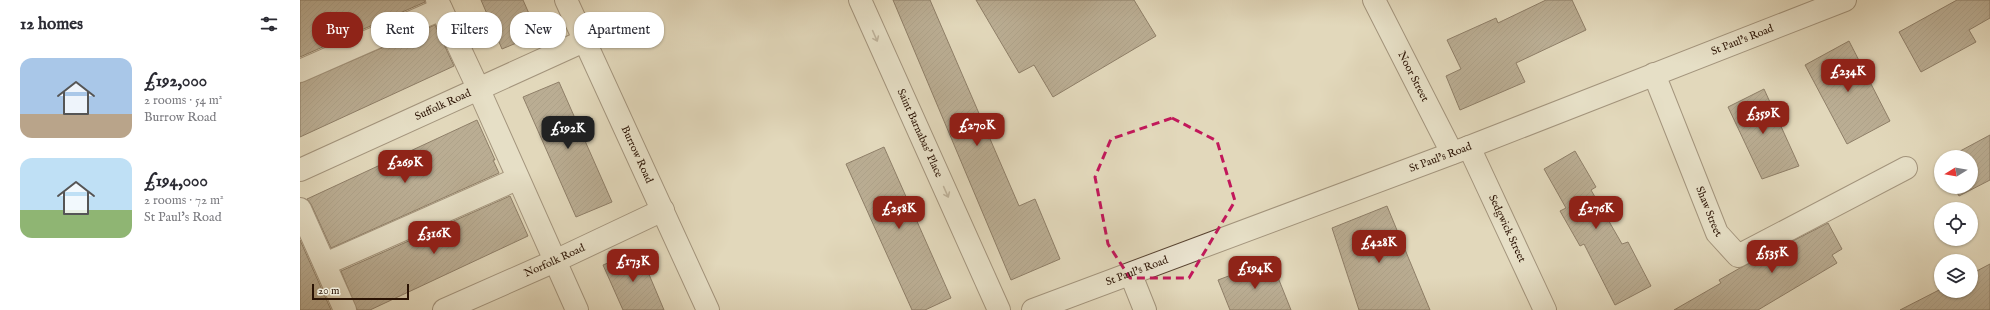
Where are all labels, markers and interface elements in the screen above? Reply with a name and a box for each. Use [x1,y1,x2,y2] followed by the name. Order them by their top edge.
[312,12,363,48] chip: Buy
[371,12,429,48] chip: Rent
[437,12,502,48] chip: Filters
[510,12,566,48] chip: New
[574,12,664,48] chip: Apartment
[258,13,280,35] icon: filters
[20,14,83,35] text: 12 homes
[1709,22,1776,59] street label: St Paul's Road
[872,29,879,41] one-way arrow
[1394,49,1432,104] street label: Noor Street
[1820,59,1876,93] pin: £234K
[1830,63,1866,80] text: £234K
[144,71,207,92] text: £192,000
[52,74,100,122] icon: home
[413,86,473,124] street label: Suffolk Road
[894,87,946,180] street label: Saint Barnabas' Place
[144,92,222,109] text: 2 rooms · 54 m²
[1735,101,1791,135] pin: £359K
[1746,105,1780,122] text: £359K
[144,109,217,126] text: Burrow Road
[949,113,1005,147] pin: £270K
[540,116,596,150] pin: £192K
[959,117,995,134] text: £270K
[550,120,586,137] text: £192K
[618,124,656,186] street label: Burrow Road
[1407,140,1474,176] street label: St Paul's Road
[377,150,433,184] pin: £269K
[1934,150,1978,194] north arrow
[1934,150,1978,298] map controls
[387,154,423,171] text: £269K
[144,171,208,192] text: £194,000
[52,174,100,222] icon: home
[1692,184,1725,240] street label: Shaw Street
[943,186,950,198] one-way arrow
[144,192,224,209] text: 2 rooms · 72 m²
[1485,192,1529,265] street label: Sedgwick Street
[871,196,927,230] pin: £258K
[1568,196,1624,230] pin: £276K
[882,200,916,217] text: £258K
[1578,200,1614,217] text: £276K
[1934,202,1978,246] button: locate
[144,209,222,226] text: St Paul's Road
[406,221,462,255] pin: £316K
[417,225,451,242] text: £316K
[1351,230,1407,264] pin: £428K
[1361,234,1397,251] text: £428K
[1744,240,1800,274] pin: £535K
[522,241,587,281] street label: Norfolk Road
[1756,244,1788,261] text: £535K
[605,249,661,283] pin: £173K
[616,253,650,270] text: £173K
[1104,253,1170,289] street label: St Paul's Road
[1934,254,1978,298] button: layers
[1227,256,1283,290] pin: £194K
[1237,260,1273,277] text: £194K
[312,282,409,301] scale bar
[318,284,339,298] text: 20 m

